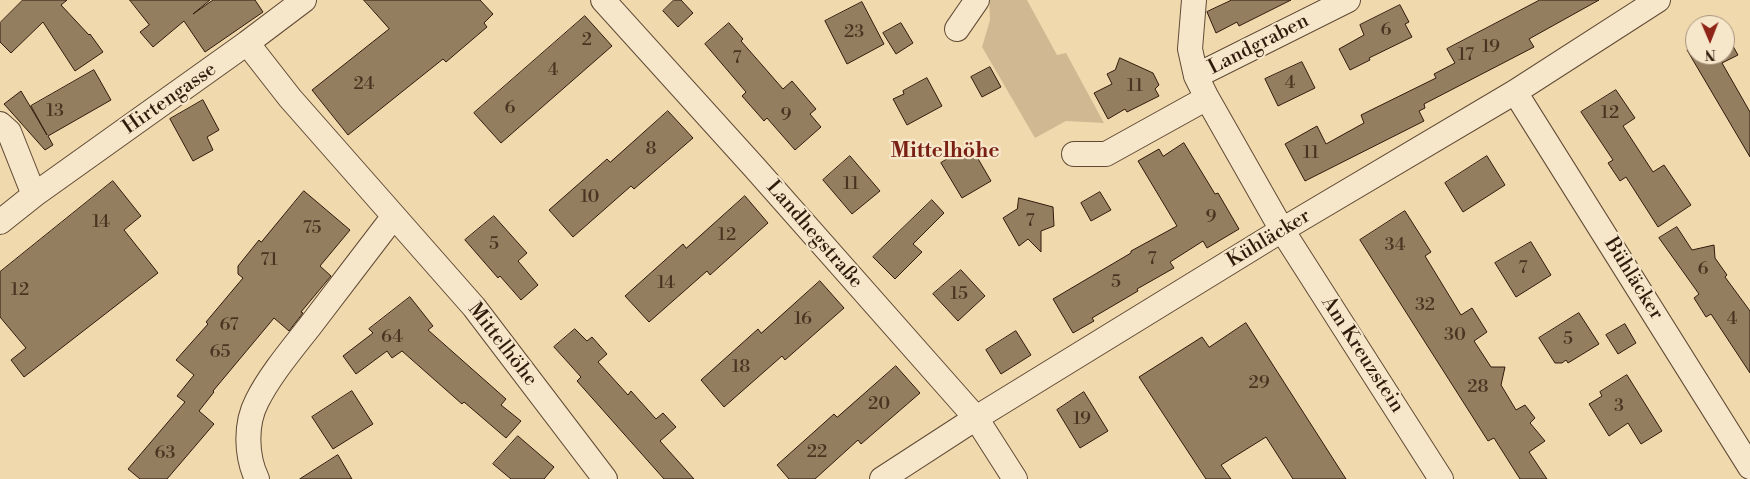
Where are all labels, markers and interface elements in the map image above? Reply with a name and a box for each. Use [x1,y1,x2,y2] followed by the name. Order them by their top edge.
[1205,9,1313,81] street label: Landgraben
[1685,15,1735,65] north arrow
[1381,20,1391,42] house number: 6
[844,22,864,44] house number: 23
[582,30,592,52] house number: 2
[1482,37,1500,59] house number: 19
[1458,45,1474,67] house number: 17
[1705,45,1716,63] text: N
[732,48,742,70] house number: 7
[119,58,221,140] street label: Hirtengasse
[548,60,558,82] house number: 4
[1285,73,1295,95] house number: 4
[353,74,375,96] house number: 24
[1127,76,1143,98] house number: 11
[505,98,515,120] house number: 6
[46,101,64,123] house number: 13
[1601,103,1619,125] house number: 12
[781,105,791,127] house number: 9
[645,139,657,161] house number: 8
[891,139,999,165] district label: Mittelhöhe
[1303,143,1319,165] house number: 11
[843,174,859,196] house number: 11
[761,176,867,294] street label: Landhegstraße
[580,187,600,209] house number: 10
[1223,205,1315,273] street label: Kühläcker
[1206,207,1216,229] house number: 9
[1025,211,1035,233] house number: 7
[92,212,110,234] house number: 14
[303,218,321,240] house number: 75
[718,225,736,247] house number: 12
[1598,233,1668,325] street label: Bühläcker
[489,234,499,256] house number: 5
[1385,235,1405,257] house number: 34
[1147,249,1157,271] house number: 7
[260,250,278,272] house number: 71
[1518,258,1528,280] house number: 7
[1698,259,1708,281] house number: 6
[1111,272,1121,294] house number: 5
[657,273,675,295] house number: 14
[11,280,29,302] house number: 12
[950,284,968,306] house number: 15
[1315,292,1409,418] street label: Am Kreuzstein
[1415,295,1435,317] house number: 32
[462,299,542,391] street label: Mittelhöhe
[794,309,812,331] house number: 16
[1727,309,1737,331] house number: 4
[219,315,239,337] house number: 67
[1444,325,1466,347] house number: 30
[381,327,403,349] house number: 64
[1563,329,1573,351] house number: 5
[210,342,230,364] house number: 65
[732,357,750,379] house number: 18
[1248,373,1270,395] house number: 29
[1467,377,1489,399] house number: 28
[868,394,890,416] house number: 20
[1614,396,1624,418] house number: 3
[1073,409,1091,431] house number: 19
[807,442,827,464] house number: 22
[155,443,175,465] house number: 63

